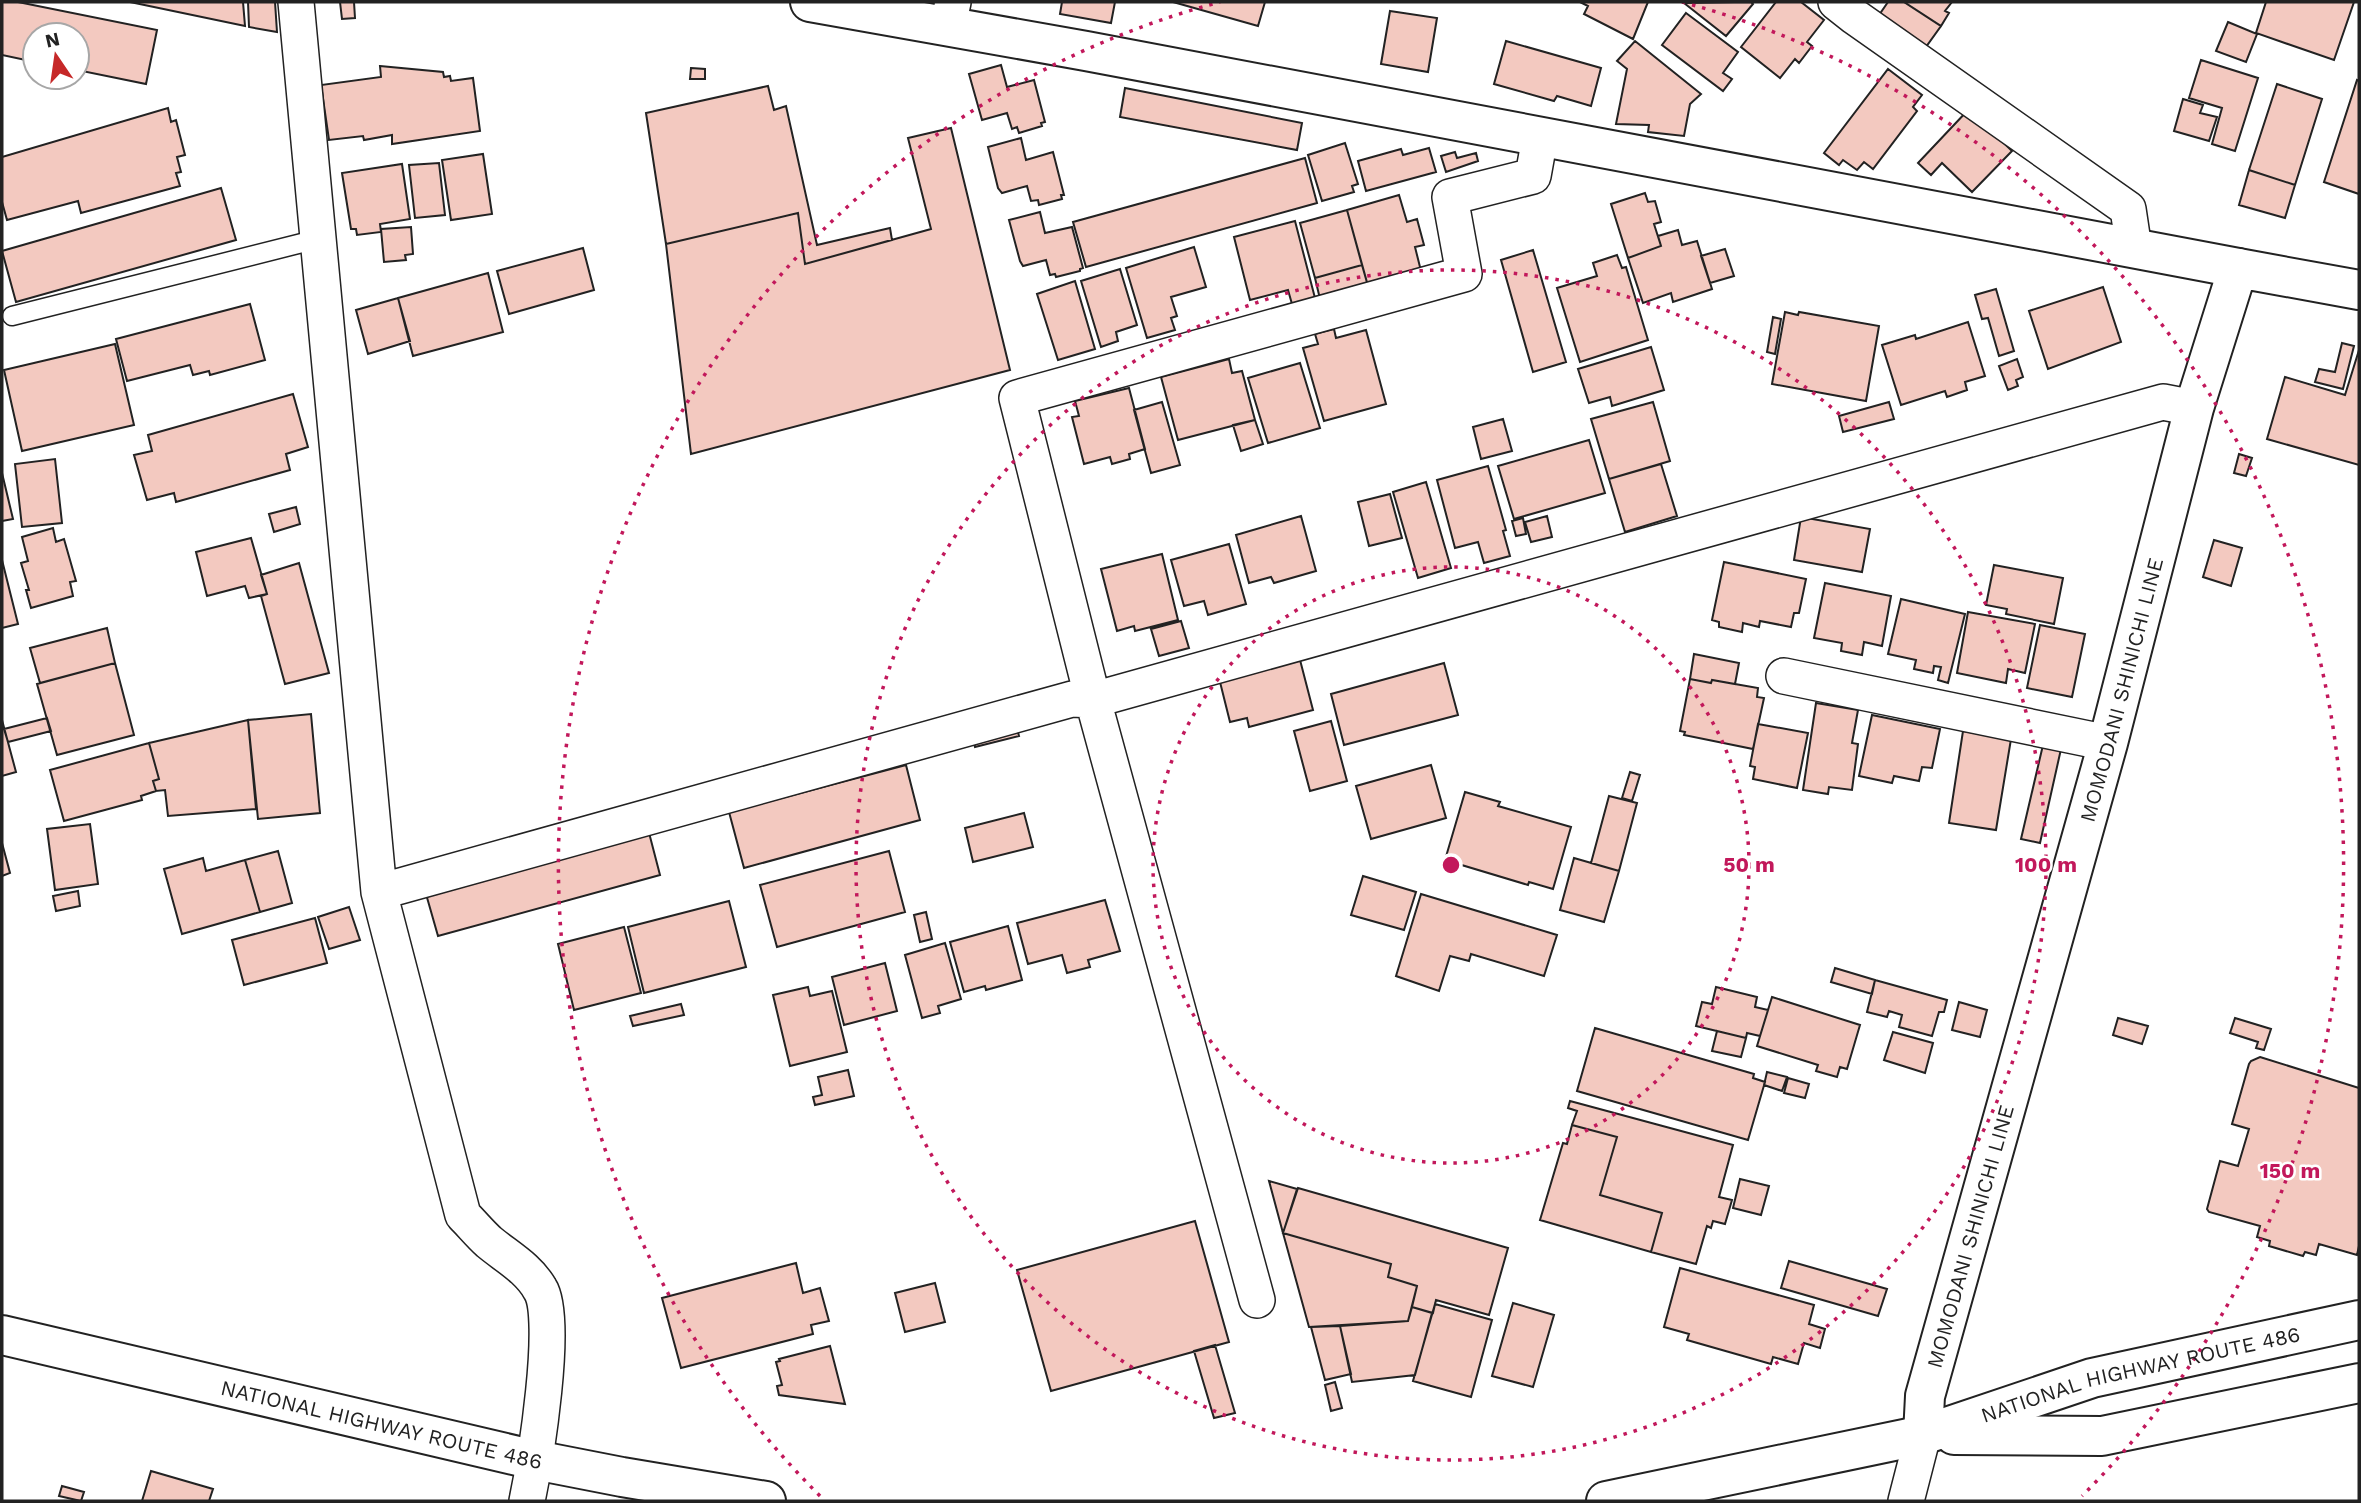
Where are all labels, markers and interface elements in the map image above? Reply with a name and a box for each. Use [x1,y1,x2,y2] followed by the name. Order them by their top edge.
[21,21,91,91] north arrow
[43,27,62,53] text: N
[2074,555,2168,825] street label: MOMODANI SHINICHI LINE
[1723,852,1775,877] text: 50 m
[2015,852,2077,877] text: 100 m
[1439,853,1463,877] centre of rings
[1921,1102,2019,1371] street label: MOMODANI SHINICHI LINE
[2260,1158,2320,1183] text: 150 m
[1977,1321,2302,1427] street label: NATIONAL HIGHWAY ROUTE 486
[219,1374,544,1474] street label: NATIONAL HIGHWAY ROUTE 486

